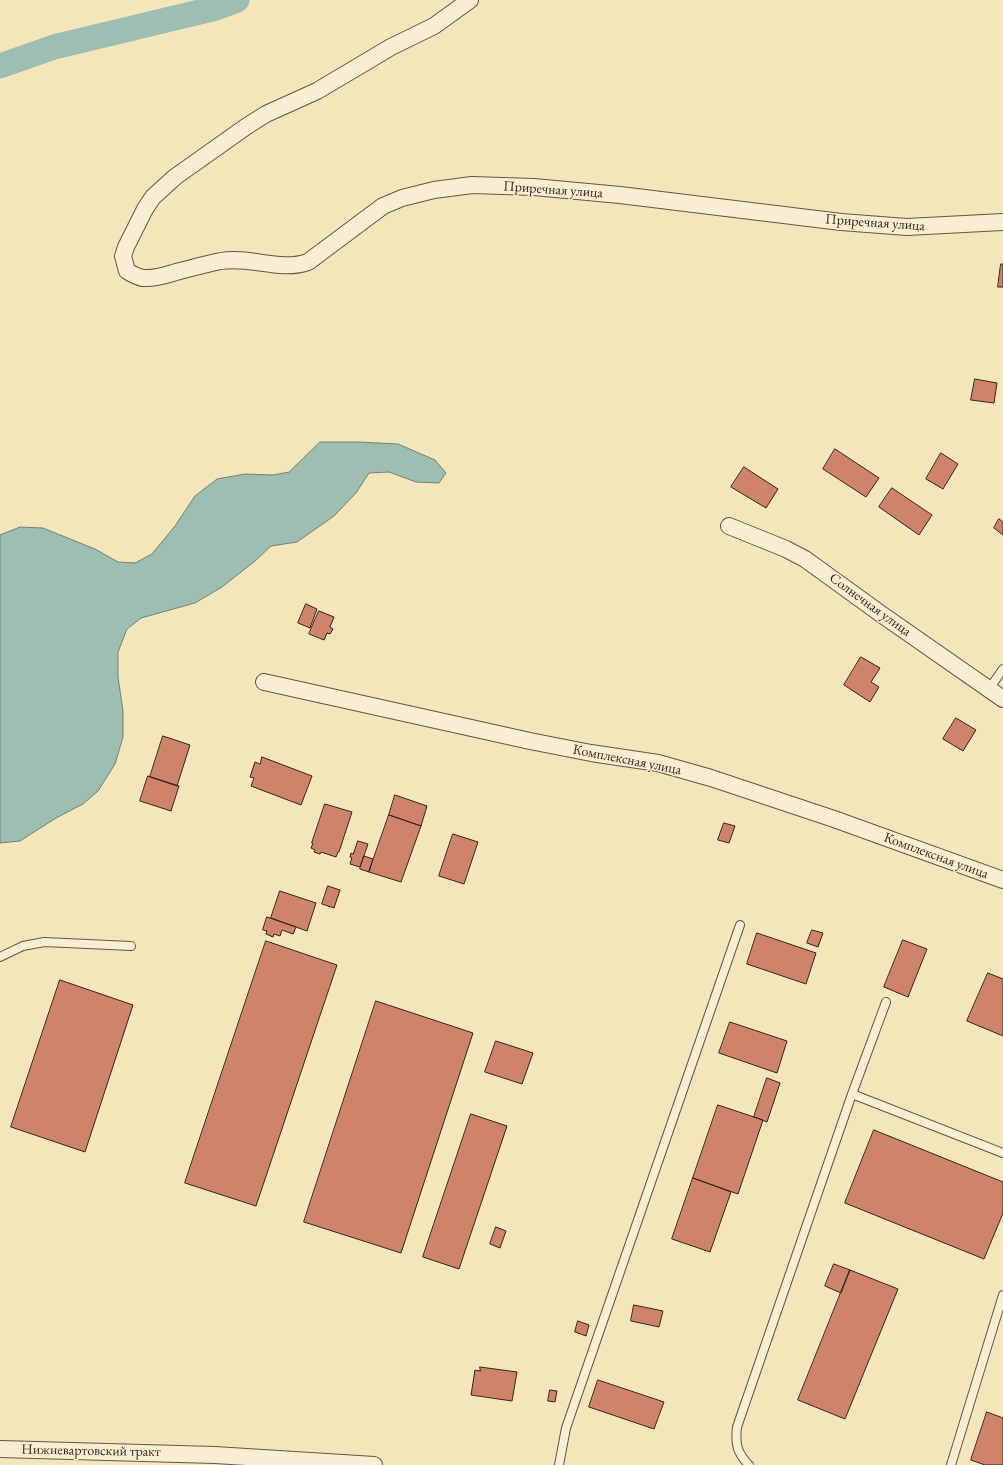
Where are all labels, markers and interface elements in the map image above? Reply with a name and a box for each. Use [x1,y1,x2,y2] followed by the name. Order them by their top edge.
[503,178,603,202] street label: Приречная улица
[825,211,925,235] street label: Приречная улица
[826,570,914,640] street label: Солнечная улица
[571,741,683,779] street label: Комплексная улица
[881,829,991,883] street label: Комплексная улица
[21,1441,161,1461] street label: Нижневартовский тракт

